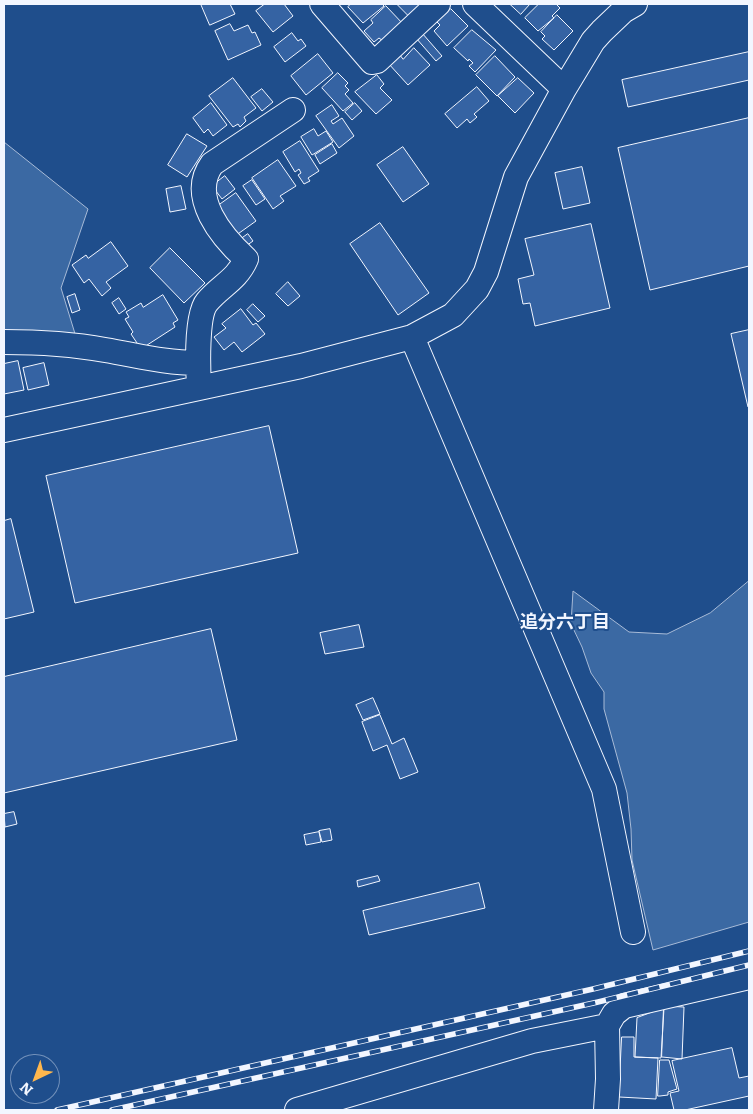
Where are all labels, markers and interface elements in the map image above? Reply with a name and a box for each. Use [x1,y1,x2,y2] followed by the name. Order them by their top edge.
[520,612,610,634] district label: 追分六丁目
[10,1054,60,1104] north arrow
[15,1078,37,1101] text: N

